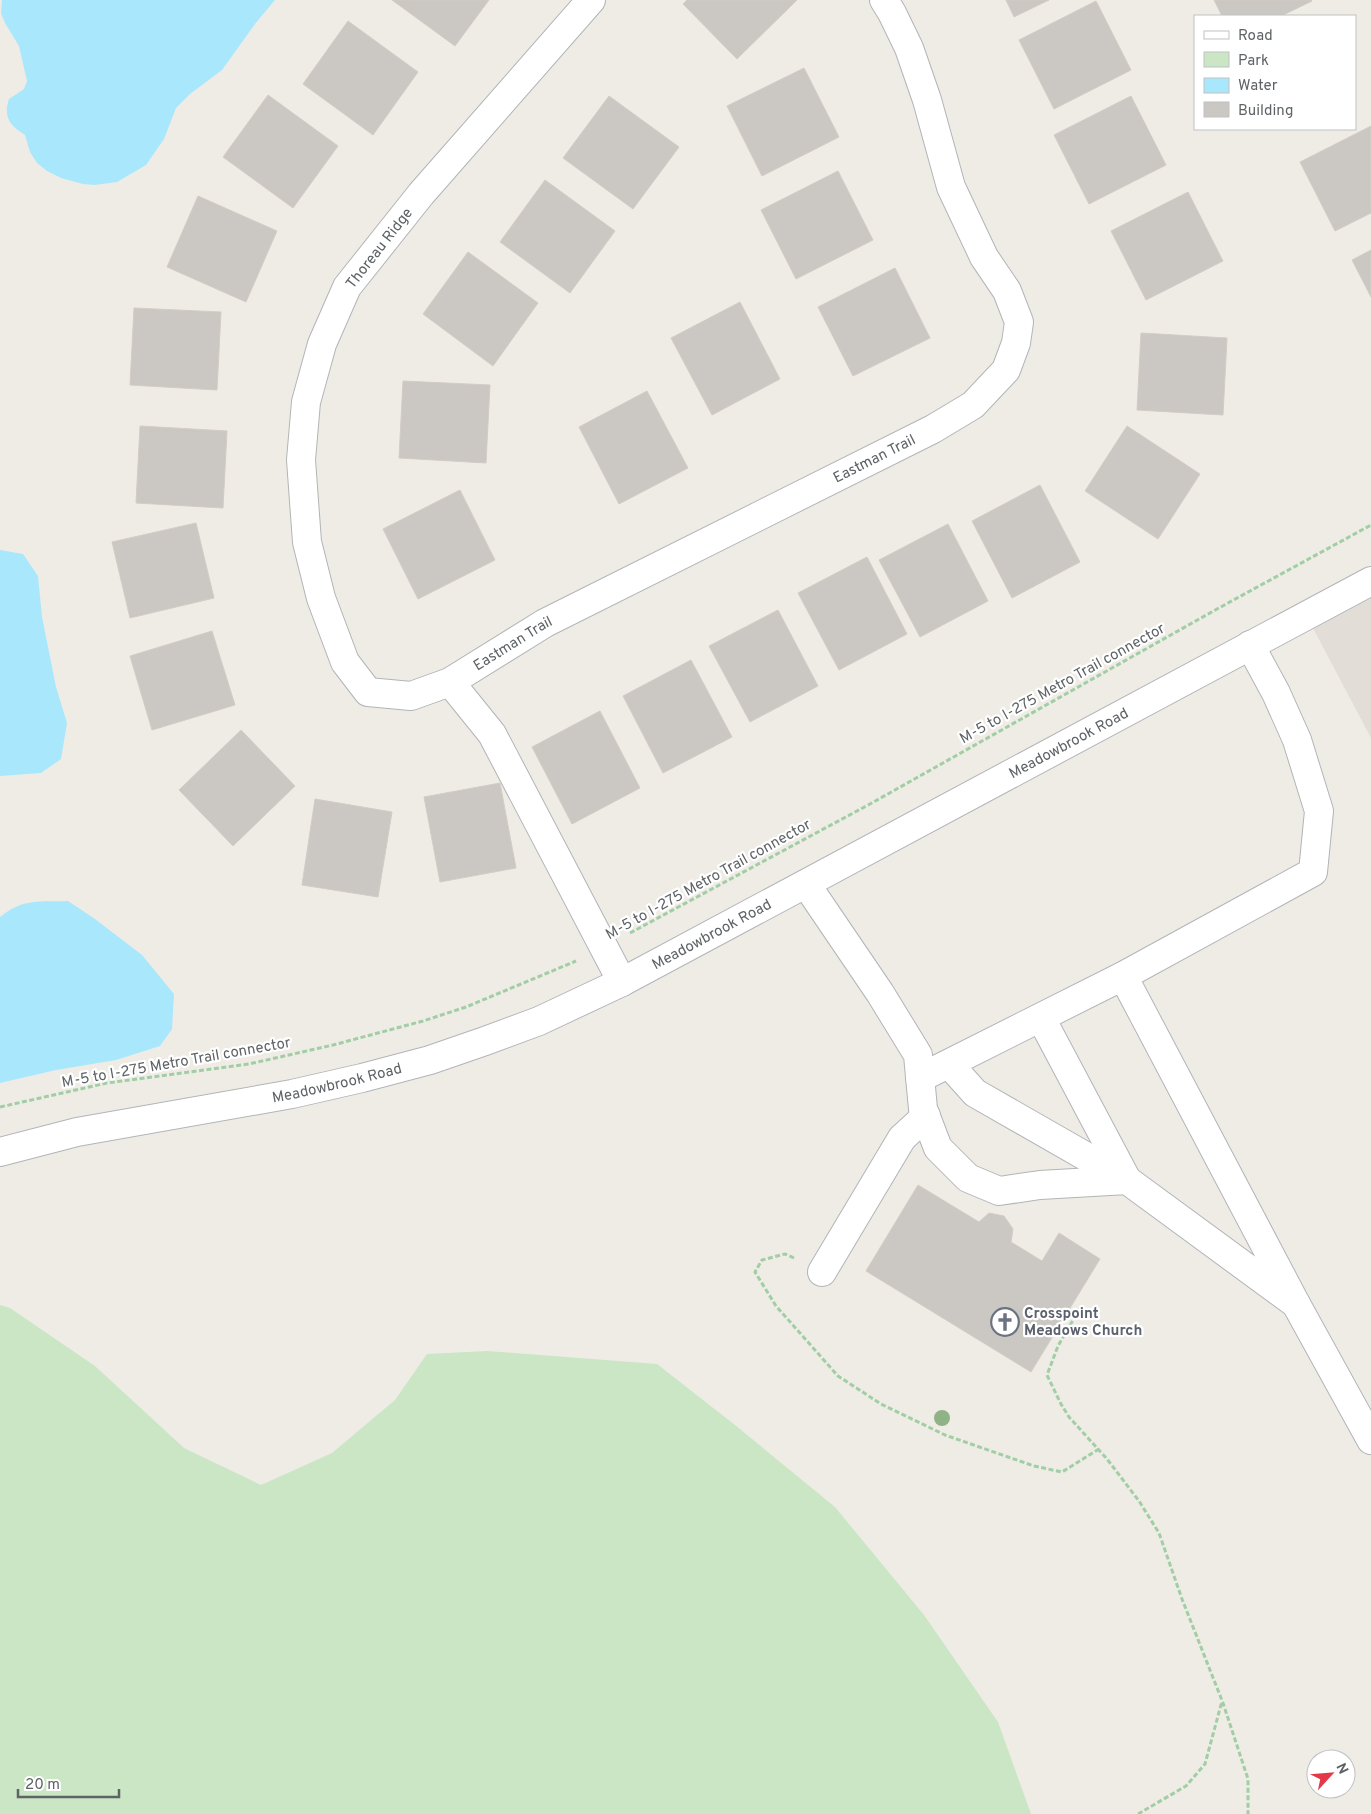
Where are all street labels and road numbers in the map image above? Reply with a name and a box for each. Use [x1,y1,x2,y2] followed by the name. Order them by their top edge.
[343,205,418,293] street label: Thoreau Ridge
[830,431,919,488] street label: Eastman Trail
[470,613,556,676] street label: Eastman Trail
[957,620,1169,749] street label: M-5 to I-275 Metro Trail connector
[1006,705,1132,784] street label: Meadowbrook Road
[603,816,815,945] street label: M-5 to I-275 Metro Trail connector
[649,896,775,975] street label: Meadowbrook Road
[60,1034,292,1093] street label: M-5 to I-275 Metro Trail connector
[271,1060,404,1108] street label: Meadowbrook Road

